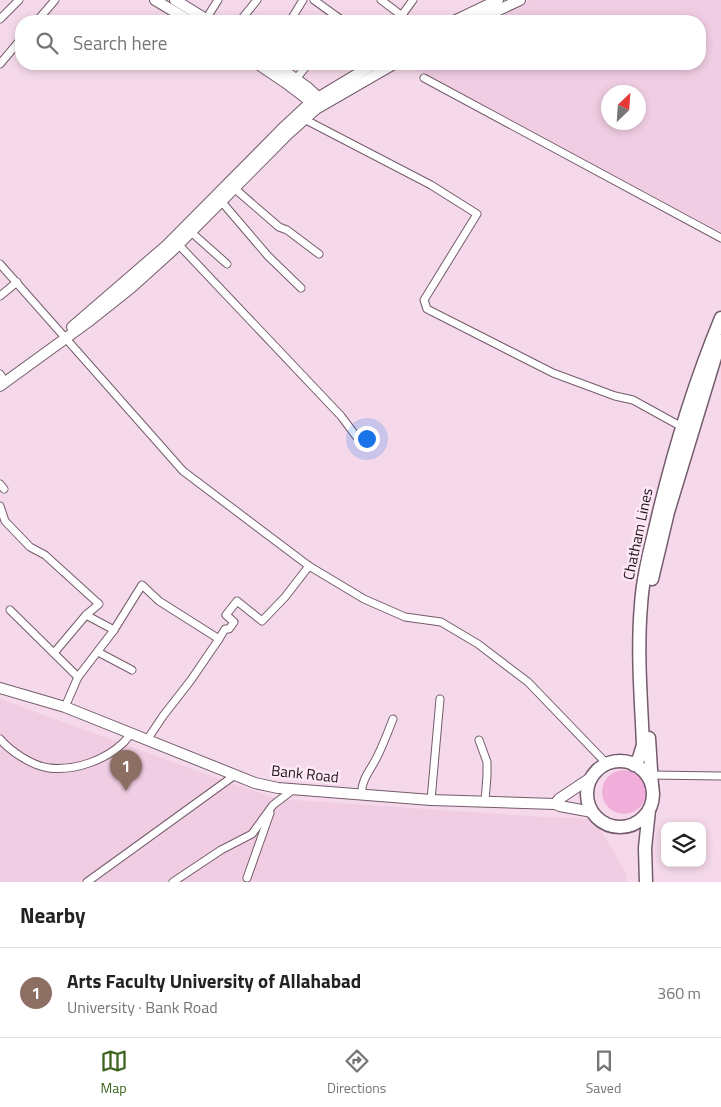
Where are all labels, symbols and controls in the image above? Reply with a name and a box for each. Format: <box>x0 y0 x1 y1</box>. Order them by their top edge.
search box <box>15 15 706 70</box>
text: Search here <box>73 28 167 57</box>
icon: search <box>33 29 61 57</box>
north arrow <box>601 85 646 130</box>
your location <box>354 426 380 452</box>
street label: Chatham Lines <box>617 486 658 582</box>
pin: 1 <box>110 750 142 791</box>
street label: Bank Road <box>270 759 340 788</box>
map controls <box>661 822 706 867</box>
button: layers <box>661 822 706 867</box>
text: Nearby <box>20 899 85 931</box>
text: Arts Faculty University of Allahabad <box>67 966 361 995</box>
text: 1 <box>32 981 40 1005</box>
text: 360 m <box>657 981 701 1005</box>
text: University · Bank Road <box>67 995 218 1019</box>
tab: Map <box>100 1047 128 1098</box>
tab: Directions <box>327 1047 386 1098</box>
tab: Saved <box>586 1047 621 1098</box>

